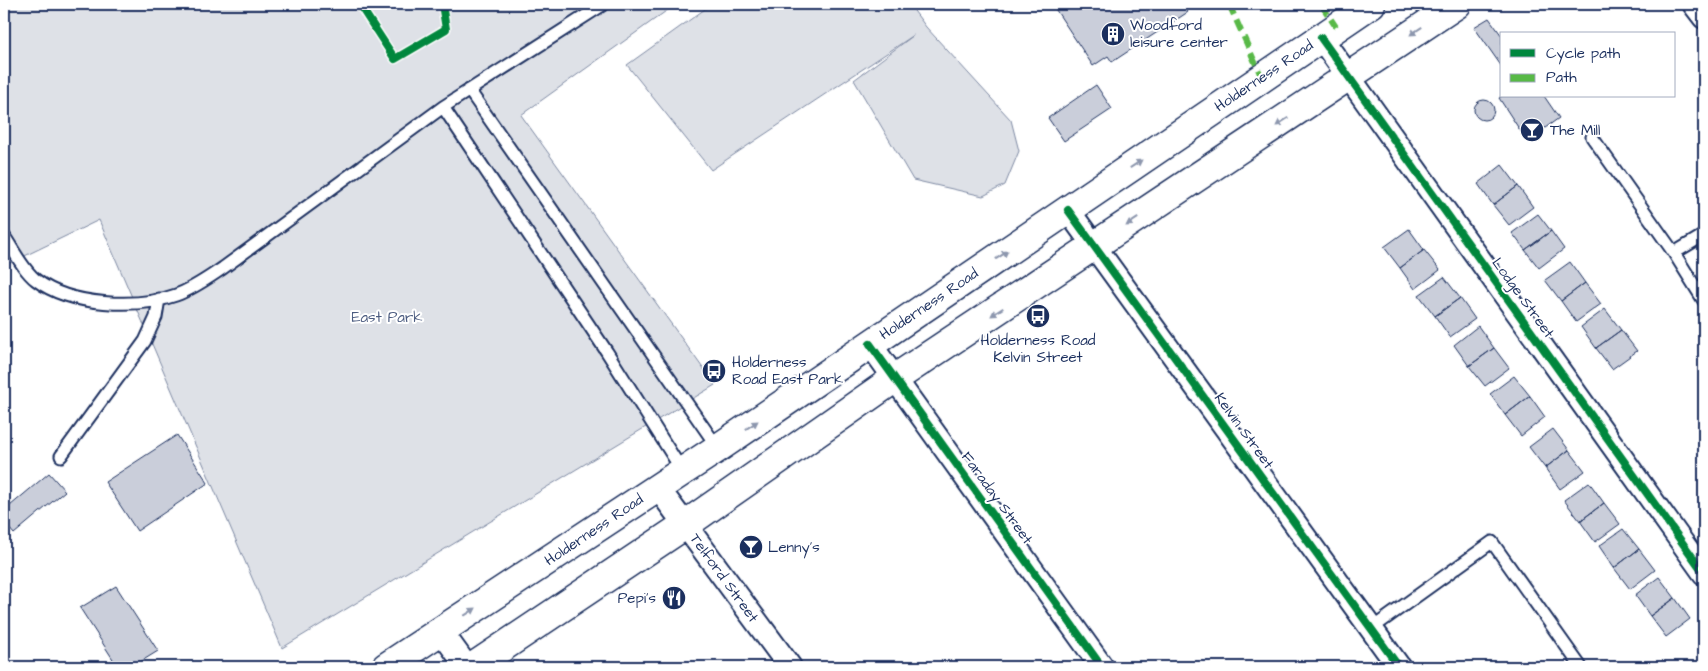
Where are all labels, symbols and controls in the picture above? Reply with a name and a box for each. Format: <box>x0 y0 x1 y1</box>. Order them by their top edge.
place label: Woodford leisure center <box>1130 15 1228 53</box>
building icon: Woodford leisure center <box>1100 21 1126 47</box>
one-way arrow <box>1410 26 1423 36</box>
legend <box>1500 32 1676 98</box>
street label: Holderness Road <box>1210 35 1318 117</box>
text: Cycle path <box>1546 43 1621 65</box>
text: Path <box>1546 67 1577 88</box>
one-way arrow <box>1275 117 1288 126</box>
bar icon: The Mill <box>1519 117 1545 143</box>
place label: The Mill <box>1550 120 1600 141</box>
one-way arrow <box>1130 159 1143 169</box>
one-way arrow <box>1125 217 1139 227</box>
one-way arrow <box>995 250 1008 260</box>
street label: Lodge Street <box>1486 254 1559 343</box>
street label: Holderness Road <box>875 263 983 345</box>
bus stop icon: Holderness Road Kelvin Street <box>1025 303 1051 329</box>
park label: East Park <box>352 307 422 328</box>
one-way arrow <box>990 307 1003 316</box>
place label: Holderness Road Kelvin Street <box>980 330 1096 368</box>
place label: Holderness Road East Park <box>732 352 843 390</box>
bus stop icon: Holderness Road East Park <box>701 358 727 384</box>
street label: Kelvin Street <box>1209 389 1279 473</box>
one-way arrow <box>745 420 759 430</box>
street label: Faraday Street <box>955 447 1038 549</box>
street label: Holderness Road <box>540 489 648 571</box>
street label: Telford Street <box>685 529 763 627</box>
bar icon: Lenny's <box>738 534 764 560</box>
place label: Lenny's <box>768 537 820 559</box>
restaurant icon: Pepi's <box>661 585 687 611</box>
place label: Pepi's <box>618 588 656 609</box>
one-way arrow <box>464 607 477 616</box>

